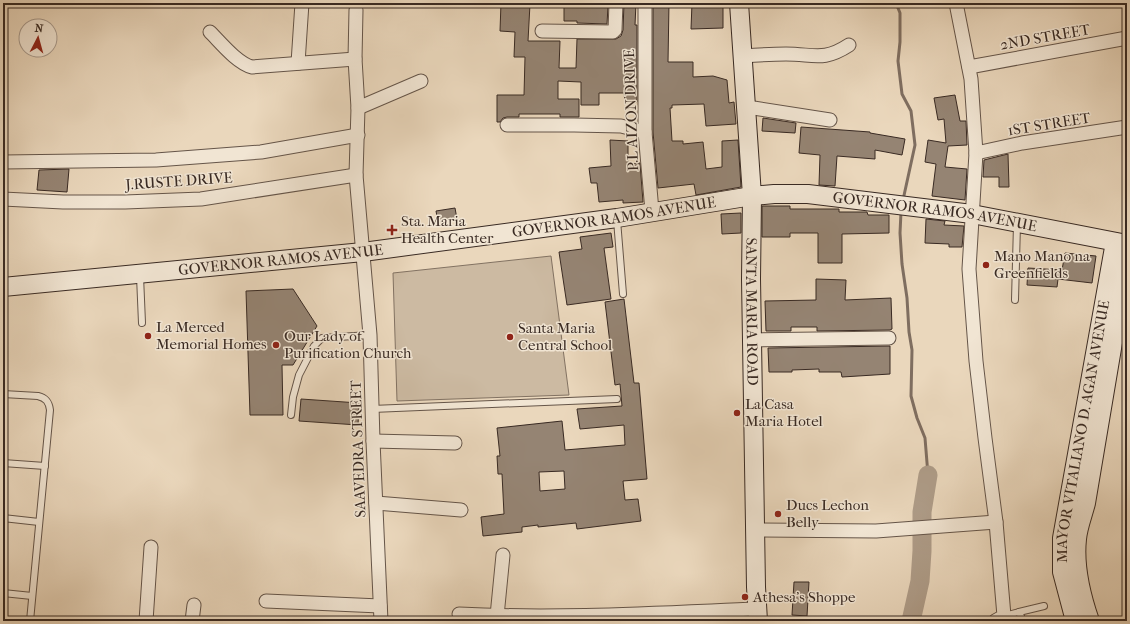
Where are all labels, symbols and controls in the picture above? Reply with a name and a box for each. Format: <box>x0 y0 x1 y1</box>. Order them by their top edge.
north arrow <box>18 18 58 58</box>
street label: 2ND STREET <box>999 20 1092 54</box>
text: N <box>34 22 44 36</box>
street label: P.L AIZON DRIVE <box>620 49 642 171</box>
street label: 1ST STREET <box>1006 108 1093 139</box>
street label: J.RUSTE DRIVE <box>124 168 233 194</box>
street label: GOVERNOR RAMOS AVENUE <box>832 188 1038 235</box>
street label: GOVERNOR RAMOS AVENUE <box>511 193 717 241</box>
place label: Sta. Maria Health Center <box>401 212 494 247</box>
marker: Sta. Maria Health Center <box>386 224 398 236</box>
street label: SANTA MARIA ROAD <box>742 237 762 386</box>
street label: GOVERNOR RAMOS AVENUE <box>177 240 384 279</box>
place label: Mano Mano na Greenfields <box>994 247 1091 282</box>
marker: Mano Mano na Greenfields <box>981 260 991 270</box>
street label: MAYOR VITALIANO D. AGAN AVENUE <box>1053 299 1113 563</box>
place label: La Merced Memorial Homes <box>156 318 267 353</box>
place label: Santa Maria Central School <box>518 319 612 354</box>
place label: Our Lady of Purification Church <box>284 327 412 362</box>
marker: La Merced Memorial Homes <box>143 331 153 341</box>
marker: Santa Maria Central School <box>505 332 515 342</box>
marker: Our Lady of Purification Church <box>271 340 281 350</box>
street label: SAAVEDRA STREET <box>347 379 369 518</box>
place label: La Casa Maria Hotel <box>745 395 823 430</box>
marker: La Casa Maria Hotel <box>732 408 742 418</box>
place label: Ducs Lechon Belly <box>786 496 869 531</box>
marker: Ducs Lechon Belly <box>773 509 783 519</box>
place label: Athesa's Shoppe <box>752 588 856 606</box>
marker: Athesa's Shoppe <box>740 592 750 602</box>

